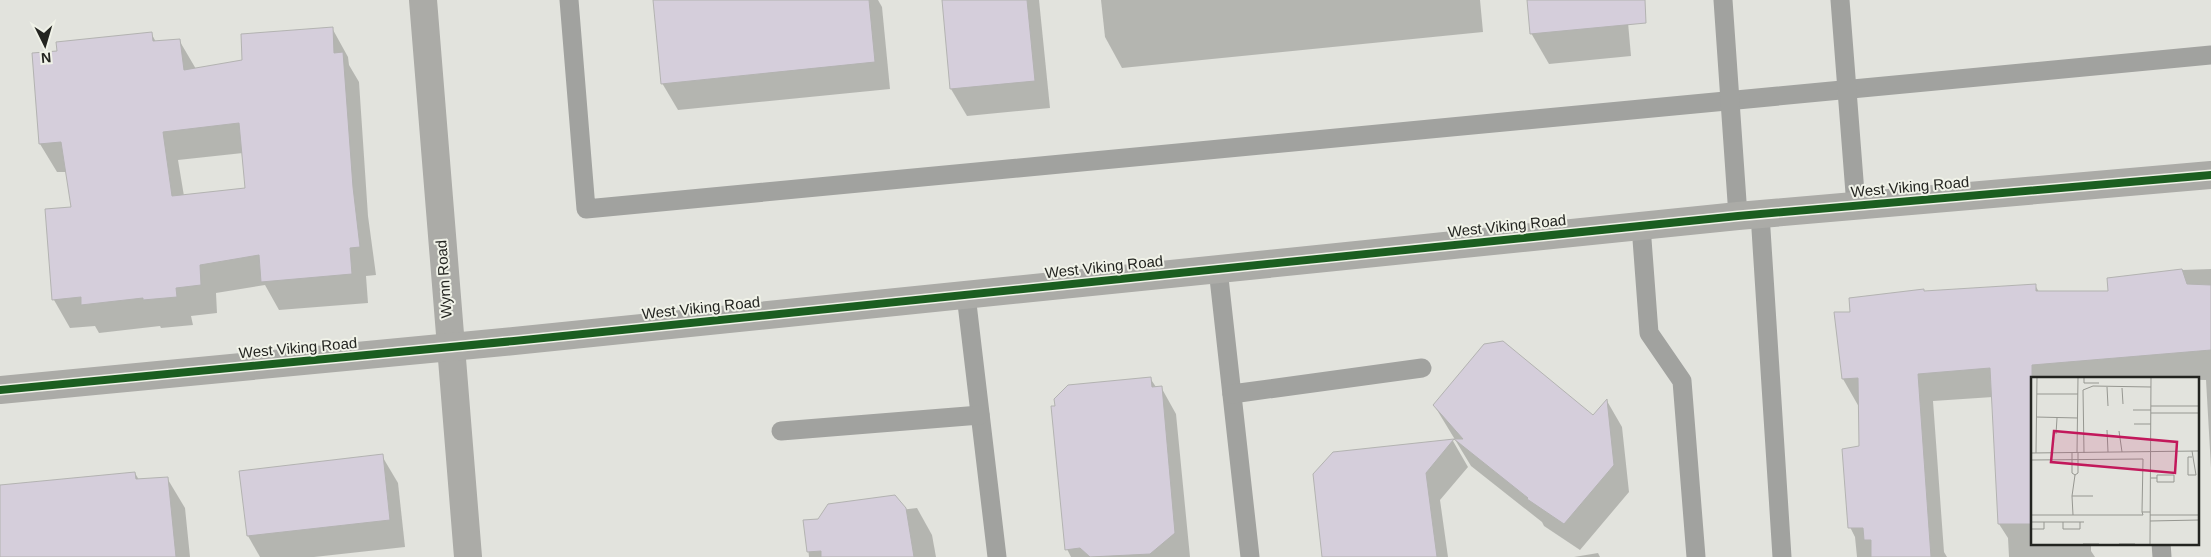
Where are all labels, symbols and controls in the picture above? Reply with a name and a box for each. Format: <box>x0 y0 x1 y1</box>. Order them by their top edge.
north arrow <box>20 20 70 70</box>
text: N <box>40 50 52 66</box>
street label: West Viking Road <box>1850 173 1970 200</box>
street label: West Viking Road <box>1447 211 1567 240</box>
street label: Wynn Road <box>432 239 455 319</box>
street label: West Viking Road <box>1044 252 1164 281</box>
street label: West Viking Road <box>641 293 761 322</box>
street label: West Viking Road <box>238 334 358 361</box>
inset map <box>2031 377 2198 544</box>

